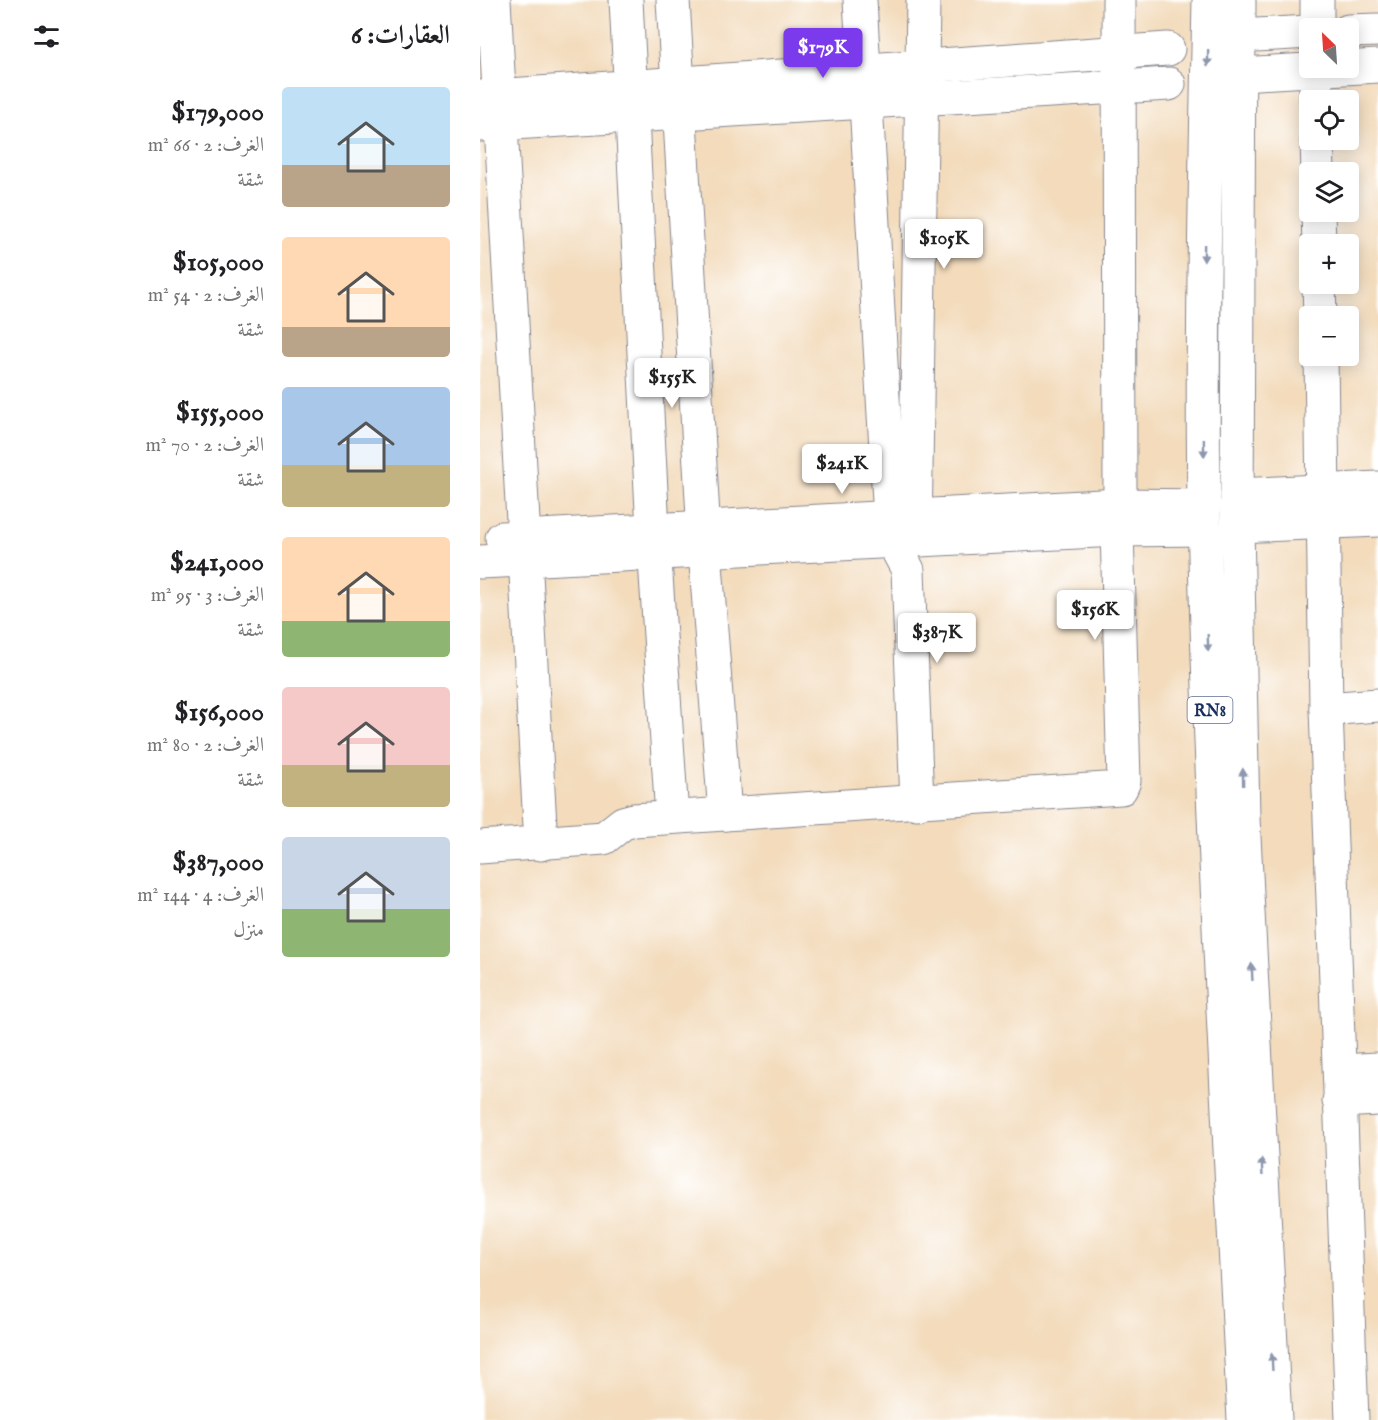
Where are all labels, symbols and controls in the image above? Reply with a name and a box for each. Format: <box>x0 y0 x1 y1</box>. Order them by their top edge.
north arrow <box>1299 18 1359 78</box>
map controls <box>1299 18 1359 366</box>
text: العقارات: 6 <box>351 19 450 52</box>
icon: filters <box>30 20 63 53</box>
pin: $179K <box>781 28 865 79</box>
text: $179K <box>797 35 849 60</box>
one-way arrow <box>1203 49 1212 68</box>
button: locate <box>1299 90 1359 150</box>
text: $179,000 <box>171 96 264 129</box>
icon: home <box>330 111 402 183</box>
text: الغرف: 2 · 66 m² <box>148 133 264 158</box>
button: layers <box>1299 162 1359 222</box>
text: شقة <box>238 168 264 193</box>
pin: $105K <box>902 219 986 270</box>
text: $105K <box>919 226 969 251</box>
button: + <box>1299 234 1359 294</box>
one-way arrow <box>1199 244 1209 263</box>
text: $105,000 <box>173 246 264 279</box>
icon: home <box>330 261 402 333</box>
text: الغرف: 2 · 54 m² <box>148 283 264 308</box>
button: − <box>1299 306 1359 366</box>
text: شقة <box>238 318 264 343</box>
pin: $155K <box>630 358 714 409</box>
text: $155K <box>648 365 696 390</box>
text: $155,000 <box>176 396 264 429</box>
icon: home <box>330 411 402 483</box>
text: الغرف: 2 · 70 m² <box>146 433 264 458</box>
one-way arrow <box>1199 439 1209 458</box>
pin: $241K <box>800 444 884 495</box>
text: $241K <box>816 451 868 476</box>
text: شقة <box>238 468 264 493</box>
text: $241,000 <box>170 546 264 579</box>
icon: home <box>330 561 402 633</box>
text: الغرف: 3 · 95 m² <box>151 583 264 608</box>
pin: $156K <box>1053 590 1137 641</box>
text: $156K <box>1071 597 1119 622</box>
pin: $387K <box>895 613 979 664</box>
text: شقة <box>238 618 264 643</box>
text: $387K <box>912 620 962 645</box>
one-way arrow <box>1203 634 1212 653</box>
text: $156,000 <box>174 696 264 729</box>
road number: RN8 <box>1188 697 1232 723</box>
icon: home <box>330 711 402 783</box>
text: الغرف: 2 · 80 m² <box>147 733 264 758</box>
text: شقة <box>238 768 264 793</box>
one-way arrow <box>1238 768 1247 787</box>
text: $387,000 <box>172 846 264 879</box>
icon: home <box>330 861 402 933</box>
text: الغرف: 4 · 144 m² <box>137 883 264 908</box>
text: منزل <box>233 918 264 943</box>
one-way arrow <box>1247 963 1256 982</box>
one-way arrow <box>1257 1157 1267 1176</box>
one-way arrow <box>1268 1352 1277 1371</box>

